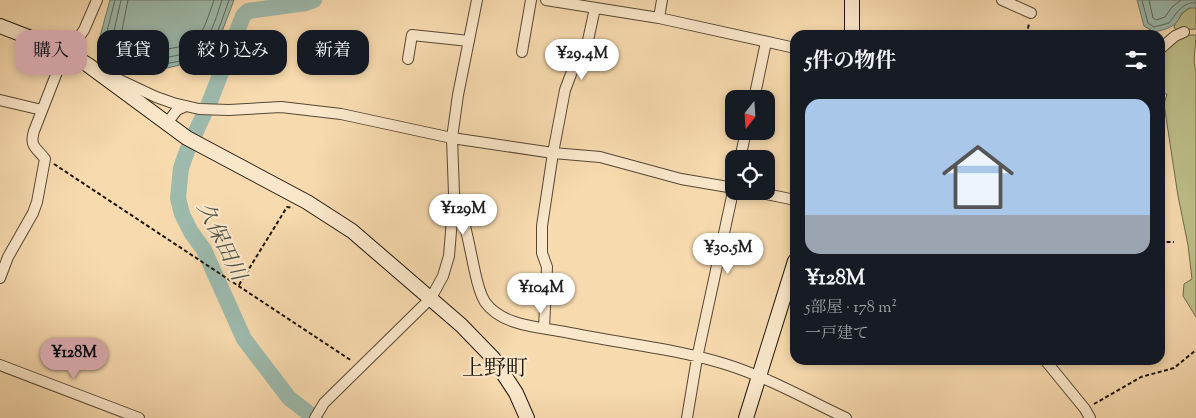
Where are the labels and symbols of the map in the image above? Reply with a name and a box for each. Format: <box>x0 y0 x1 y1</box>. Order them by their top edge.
pin: ¥29.4M <box>541 38 623 81</box>
north arrow <box>725 90 775 140</box>
pin: ¥129M <box>428 194 498 236</box>
water label: 久保田川 <box>188 198 253 288</box>
pin: ¥30.5M <box>687 232 769 275</box>
pin: ¥104M <box>506 272 576 315</box>
pin: ¥128M <box>39 338 109 380</box>
district label: 上野町 <box>462 354 528 386</box>

